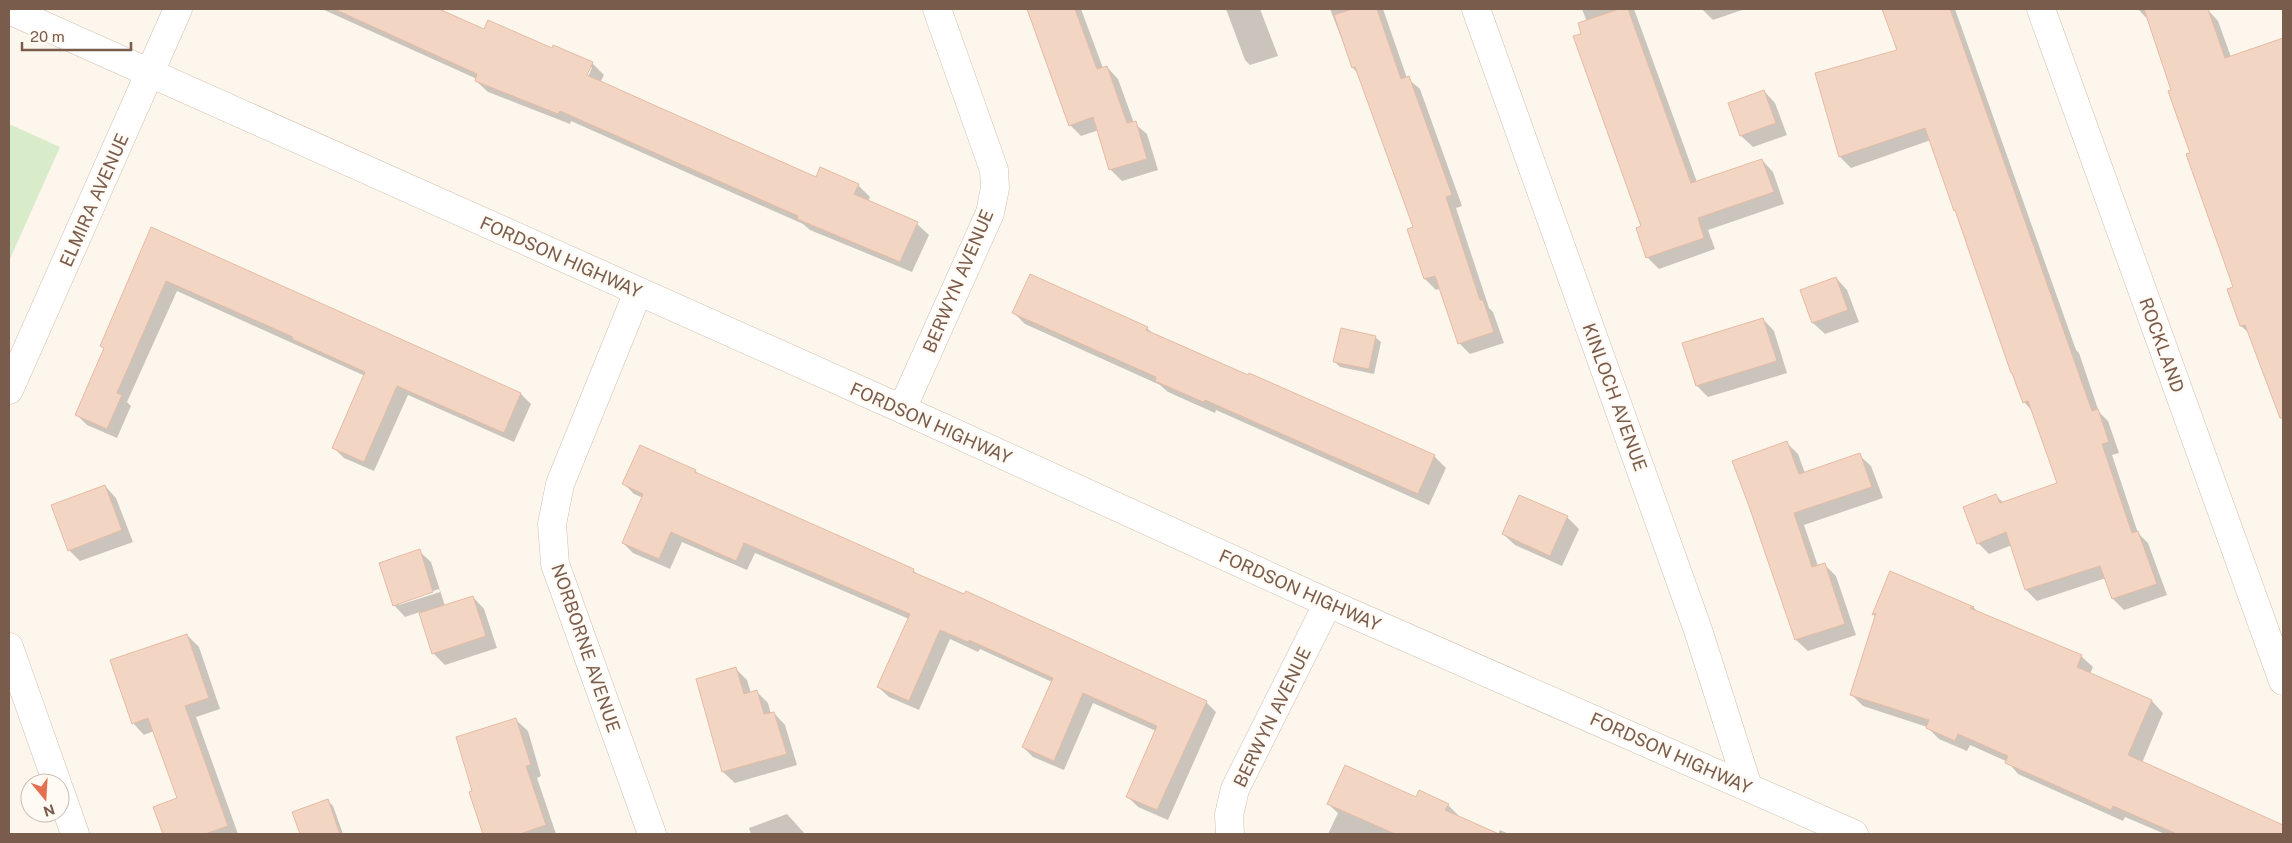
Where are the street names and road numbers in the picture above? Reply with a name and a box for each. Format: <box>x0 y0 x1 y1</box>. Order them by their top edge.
street label: ELMIRA AVENUE <box>55 130 133 270</box>
street label: BERWYN AVENUE <box>918 206 998 356</box>
street label: FORDSON HIGHWAY <box>477 212 645 302</box>
street label: ROCKLAND <box>2135 295 2189 395</box>
street label: KINLOCH AVENUE <box>1578 320 1652 474</box>
street label: FORDSON HIGHWAY <box>847 378 1015 468</box>
street label: FORDSON HIGHWAY <box>1216 545 1384 635</box>
street label: NORBORNE AVENUE <box>547 561 625 735</box>
street label: BERWYN AVENUE <box>1229 643 1315 791</box>
street label: FORDSON HIGHWAY <box>1587 708 1755 798</box>

